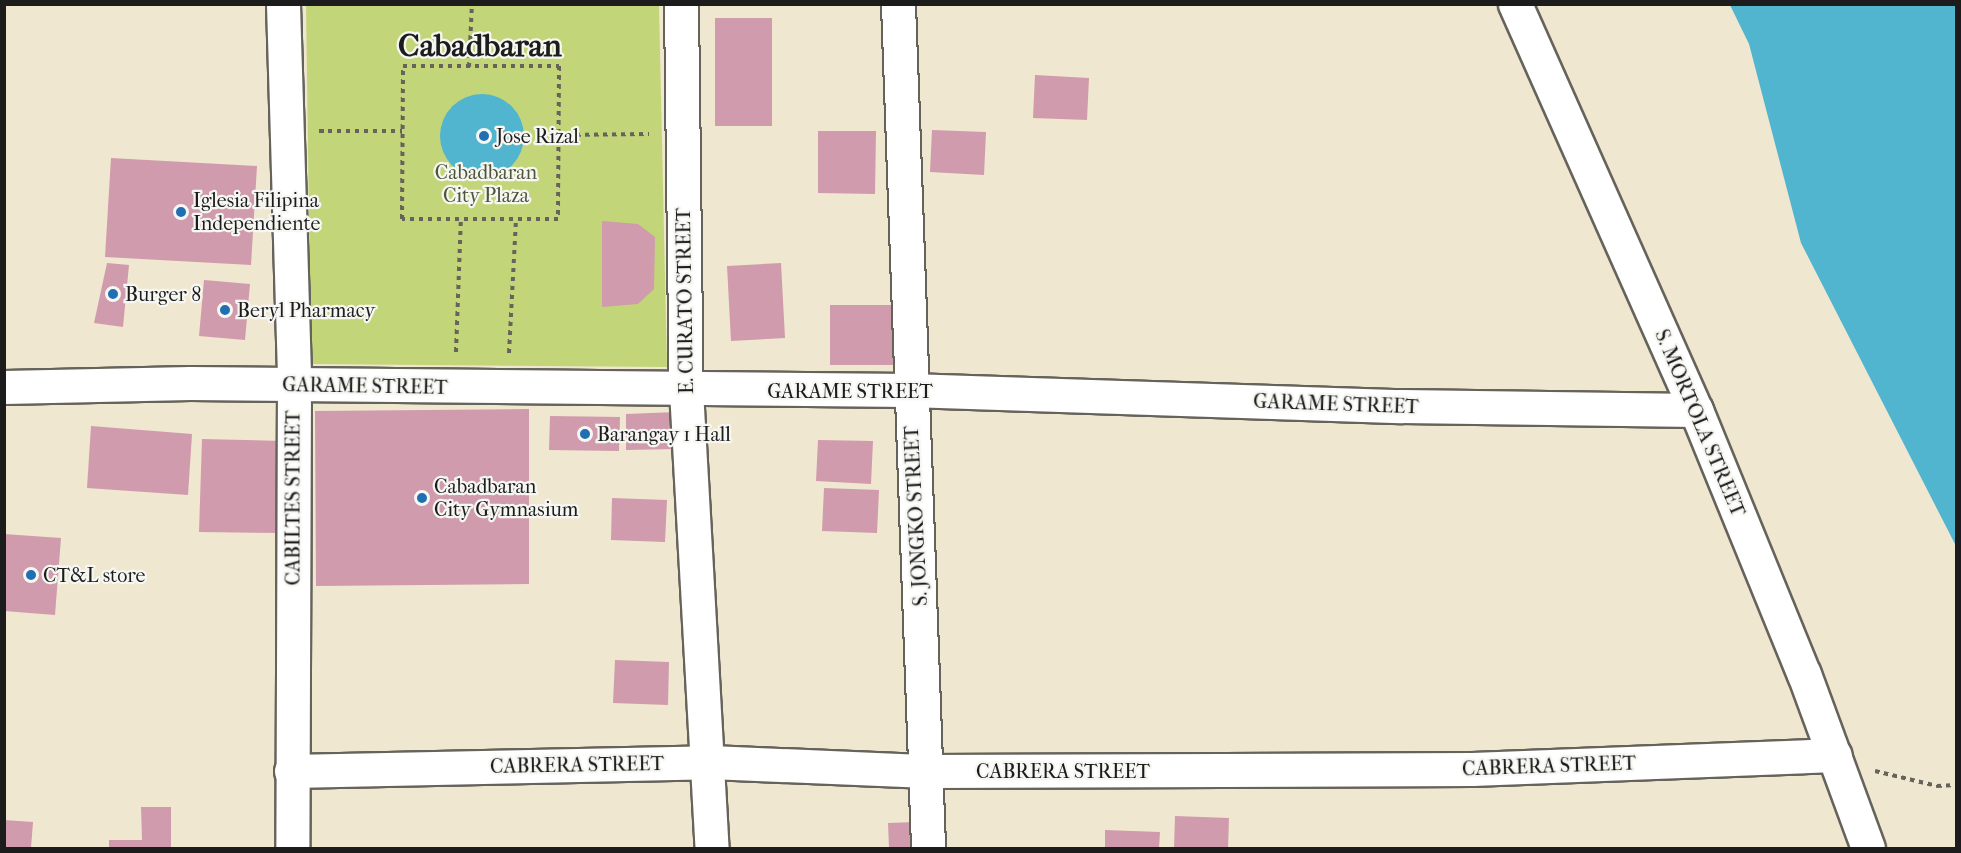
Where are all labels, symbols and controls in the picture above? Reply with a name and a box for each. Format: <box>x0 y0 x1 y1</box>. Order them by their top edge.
district label: Cabadbaran <box>398 27 562 65</box>
place label: Jose Rizal <box>496 124 579 148</box>
marker: Jose Rizal <box>477 129 491 143</box>
park label: Cabadbaran City Plaza <box>435 161 537 208</box>
place label: Iglesia Filipina Independiente <box>193 189 320 236</box>
marker: Iglesia Filipina Independiente <box>174 205 188 219</box>
street label: E. CURATO STREET <box>671 208 699 394</box>
place label: Burger 8 <box>125 282 201 306</box>
marker: Burger 8 <box>106 287 120 301</box>
place label: Beryl Pharmacy <box>237 298 375 322</box>
marker: Beryl Pharmacy <box>218 303 232 317</box>
street label: S. MORTOLA STREET <box>1650 326 1750 520</box>
street label: GARAME STREET <box>282 373 448 399</box>
street label: GARAME STREET <box>767 379 933 403</box>
street label: GARAME STREET <box>1253 389 1419 419</box>
street label: CABILTES STREET <box>281 411 305 585</box>
place label: Barangay 1 Hall <box>597 422 731 446</box>
street label: S. JONGKO STREET <box>899 425 933 607</box>
marker: Barangay 1 Hall <box>578 427 592 441</box>
place label: Cabadbaran City Gymnasium <box>434 474 578 521</box>
marker: Cabadbaran City Gymnasium <box>415 491 429 505</box>
place label: CT&L store <box>43 563 146 587</box>
marker: CT&L store <box>24 568 38 582</box>
street label: CABRERA STREET <box>490 751 664 779</box>
street label: CABRERA STREET <box>1462 751 1636 781</box>
street label: CABRERA STREET <box>976 759 1150 783</box>

